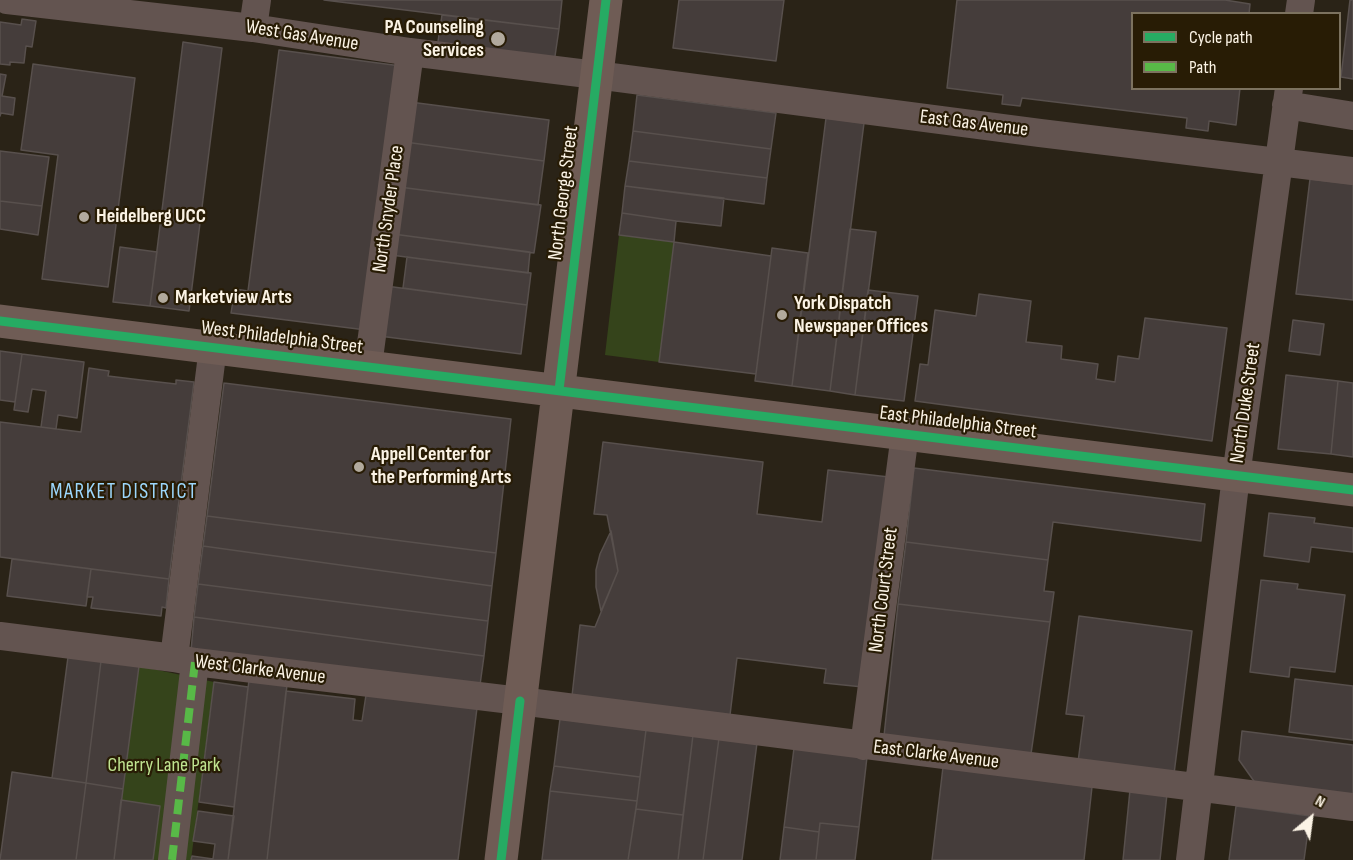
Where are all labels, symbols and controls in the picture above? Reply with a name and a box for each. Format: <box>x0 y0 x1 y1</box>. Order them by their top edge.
legend <box>1131 12 1341 90</box>
street label: West Gas Avenue <box>244 15 360 57</box>
place label: PA Counseling Services <box>385 16 484 63</box>
text: Cycle path <box>1189 27 1253 48</box>
marker: PA Counseling Services <box>489 30 507 48</box>
text: Path <box>1189 57 1217 78</box>
street label: East Gas Avenue <box>918 105 1030 143</box>
street label: North George Street <box>544 124 584 262</box>
street label: North Snyder Place <box>368 144 410 274</box>
place label: Heidelberg UCC <box>96 205 206 229</box>
marker: Heidelberg UCC <box>77 210 91 224</box>
place label: Marketview Arts <box>175 286 292 310</box>
marker: Marketview Arts <box>156 291 170 305</box>
place label: York Dispatch Newspaper Offices <box>794 292 928 339</box>
marker: York Dispatch Newspaper Offices <box>775 308 789 322</box>
street label: West Philadelphia Street <box>200 316 364 360</box>
street label: North Duke Street <box>1226 341 1266 465</box>
street label: East Philadelphia Street <box>878 401 1038 445</box>
place label: Appell Center for the Performing Arts <box>371 443 511 490</box>
marker: Appell Center for the Performing Arts <box>352 460 366 474</box>
district label: MARKET DISTRICT <box>50 480 198 506</box>
street label: North Court Street <box>864 526 904 654</box>
street label: West Clarke Avenue <box>193 650 327 690</box>
street label: East Clarke Avenue <box>872 735 1000 775</box>
park label: Cherry Lane Park <box>108 754 220 778</box>
north arrow <box>1281 788 1341 848</box>
text: N <box>1312 791 1328 812</box>

